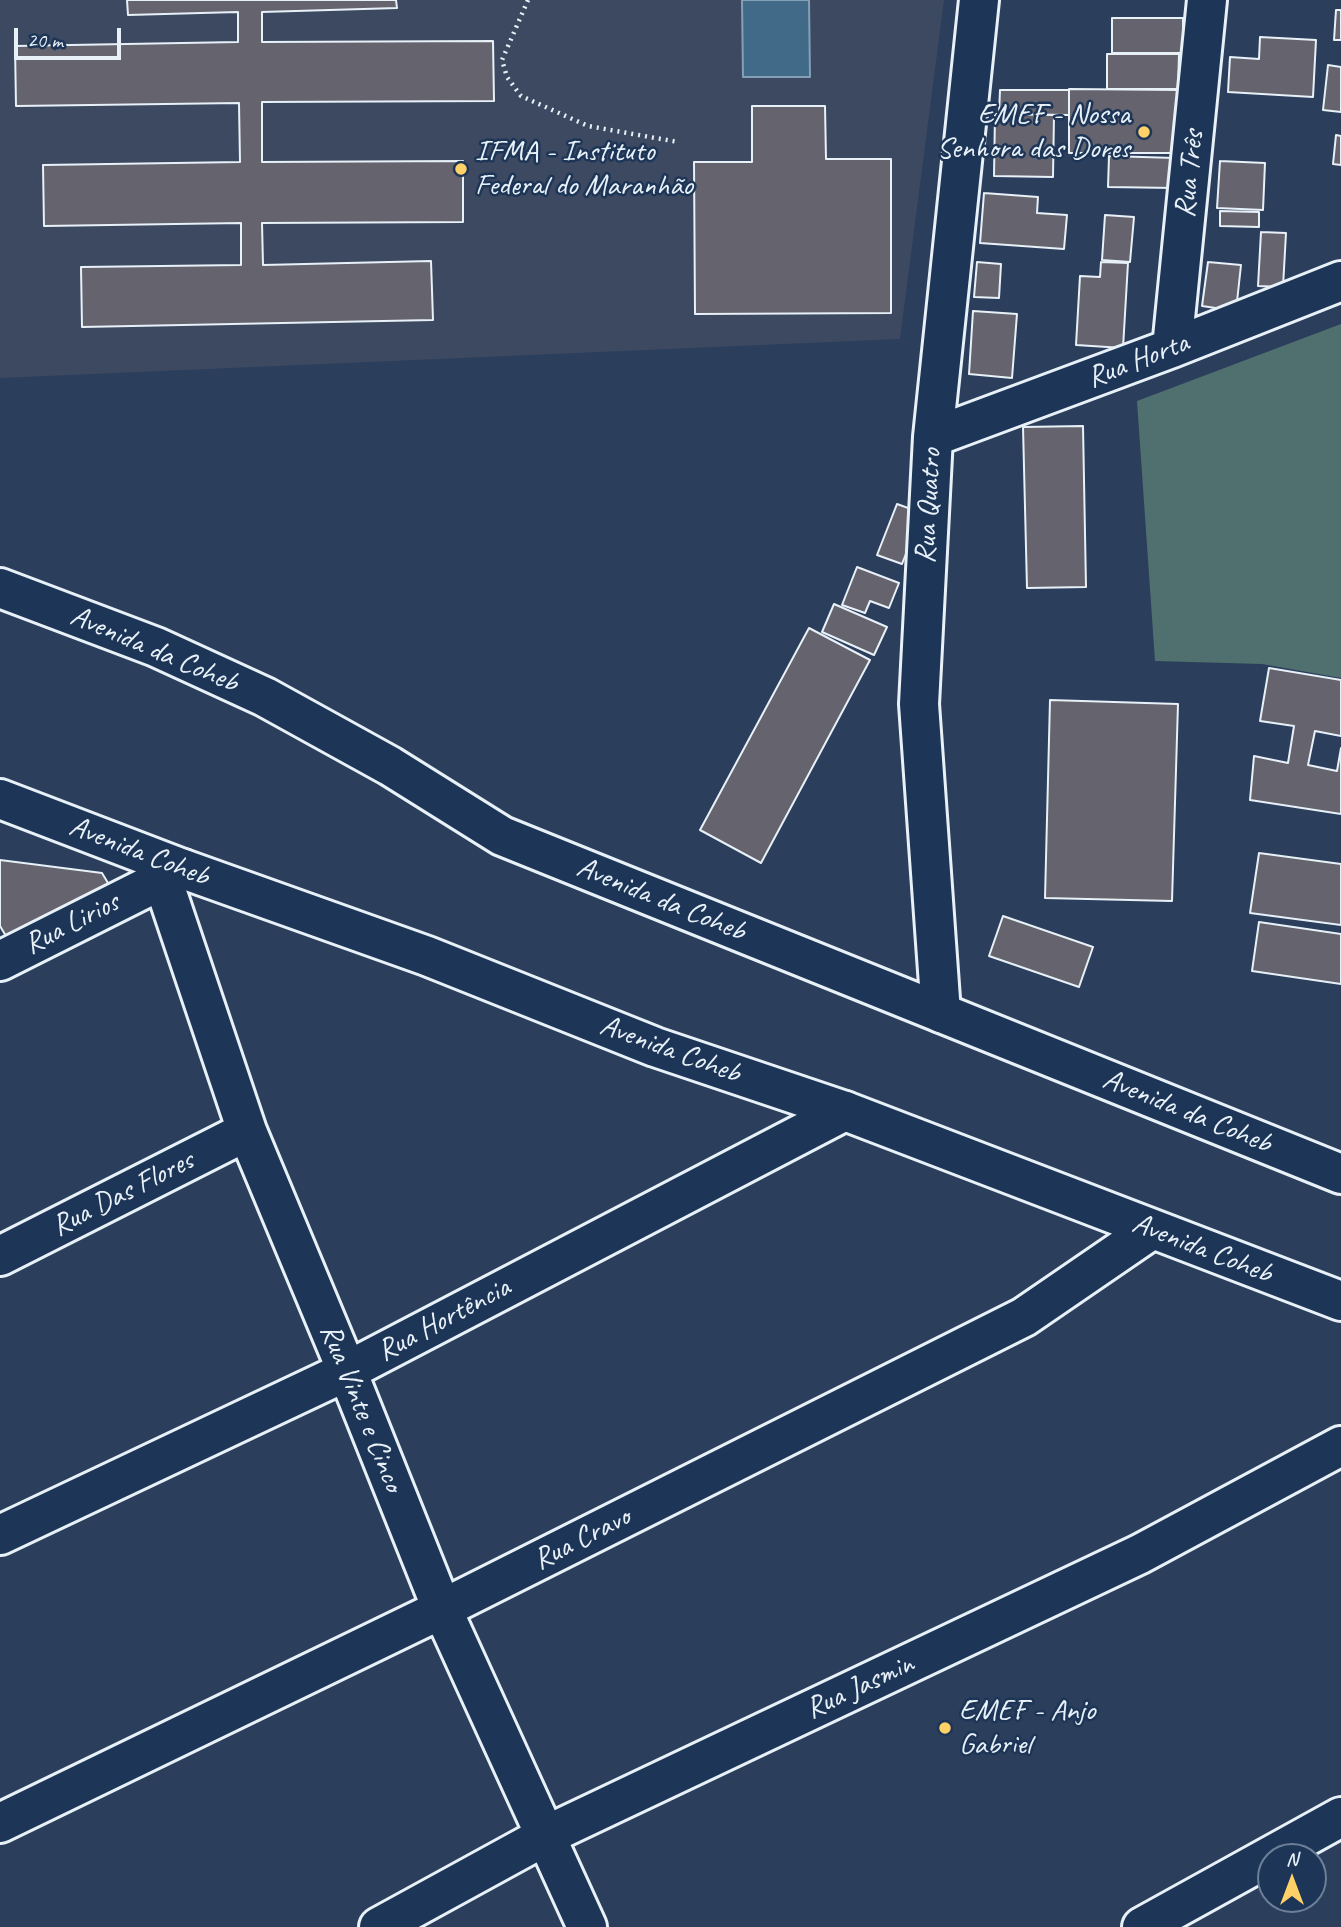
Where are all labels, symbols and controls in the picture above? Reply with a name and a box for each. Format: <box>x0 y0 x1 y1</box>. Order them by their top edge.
scale bar <box>18 14 124 58</box>
text: 20 m <box>27 27 63 53</box>
place label: EMEF - Nossa Senhora das Dores <box>937 97 1130 168</box>
marker: EMEF - Nossa Senhora das Dores <box>1136 124 1152 140</box>
street label: Rua Três <box>1168 128 1212 220</box>
place label: IFMA - Instituto Federal do Maranhão <box>475 134 693 204</box>
marker: IFMA - Instituto Federal do Maranhão <box>453 161 469 177</box>
street label: Rua Horta <box>1082 325 1194 397</box>
street label: Rua Quatro <box>908 448 950 564</box>
street label: Avenida da Coheb <box>65 599 243 701</box>
street label: Avenida Coheb <box>64 809 214 895</box>
street label: Avenida da Coheb <box>571 850 751 950</box>
street label: Rua Lirios <box>19 885 125 963</box>
street label: Avenida Coheb <box>595 1008 745 1092</box>
street label: Avenida da Coheb <box>1097 1062 1277 1162</box>
street label: Rua Das Flores <box>46 1143 200 1245</box>
street label: Avenida Coheb <box>1127 1206 1277 1292</box>
street label: Rua Hortência <box>371 1270 517 1370</box>
street label: Rua Vinte e Cinco <box>311 1319 411 1497</box>
street label: Rua Cravo <box>527 1499 637 1579</box>
street label: Rua Jasmin <box>800 1646 920 1728</box>
place label: EMEF - Anjo Gabriel <box>959 1693 1095 1764</box>
marker: EMEF - Anjo Gabriel <box>937 1720 953 1736</box>
north arrow <box>1257 1843 1327 1913</box>
text: N <box>1286 1847 1298 1871</box>

